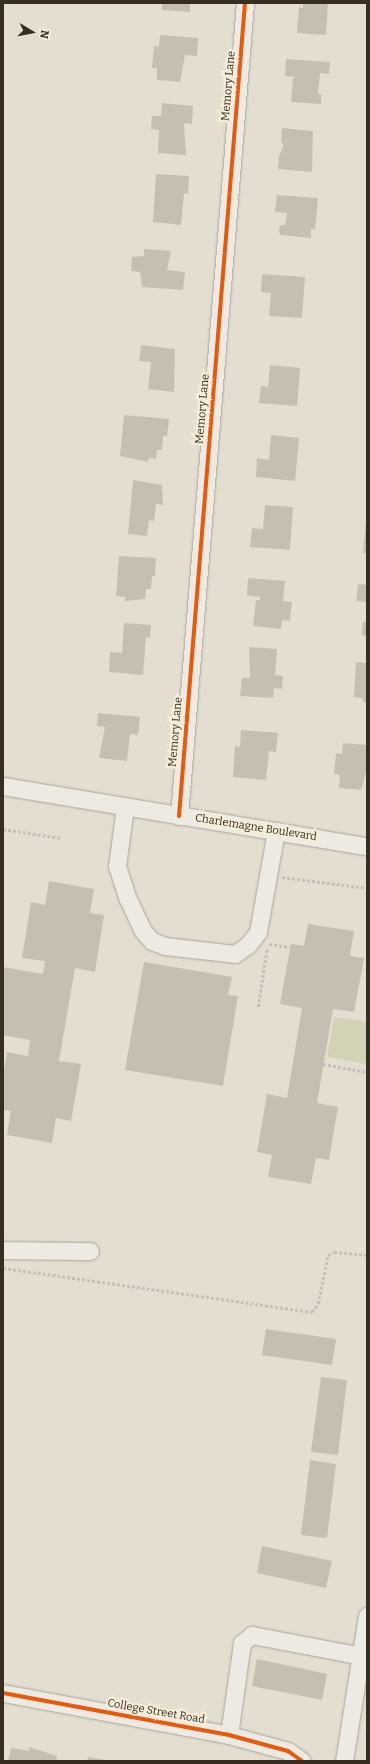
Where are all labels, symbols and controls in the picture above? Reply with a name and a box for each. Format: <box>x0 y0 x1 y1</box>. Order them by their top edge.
north arrow <box>12 12 52 52</box>
text: N <box>37 29 51 39</box>
street label: Memory Lane <box>219 50 239 122</box>
street label: Memory Lane <box>193 373 213 445</box>
street label: Memory Lane <box>166 696 186 768</box>
street label: Charlemagne Boulevard <box>194 812 318 844</box>
street label: College Street Road <box>106 1697 206 1727</box>

